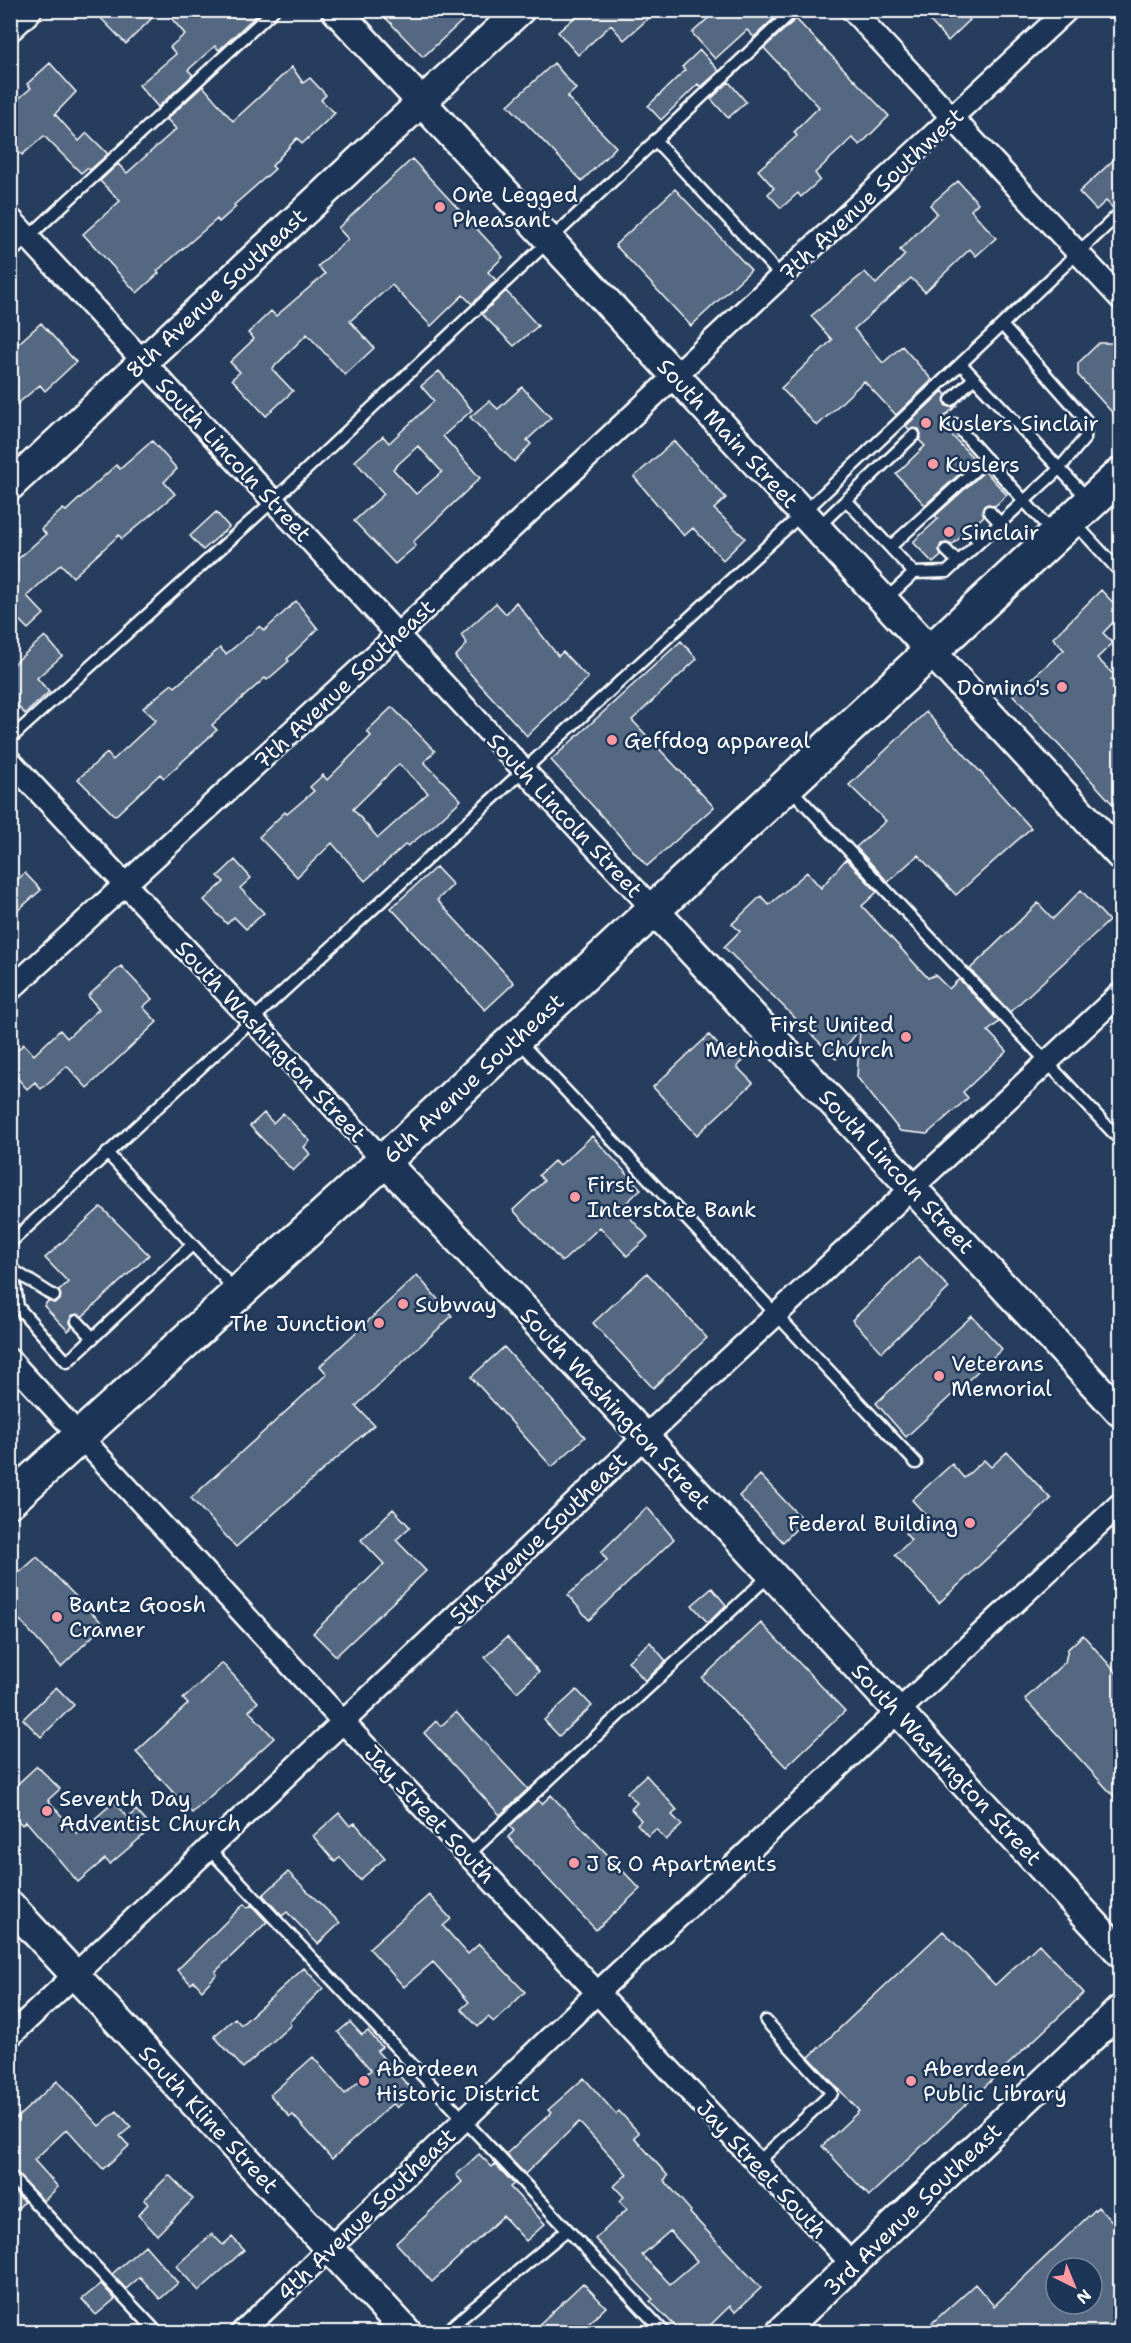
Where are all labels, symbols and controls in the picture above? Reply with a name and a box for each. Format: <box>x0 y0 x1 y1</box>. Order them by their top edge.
street label: 7th Avenue Southwest <box>773 101 970 288</box>
place label: One Legged Pheasant <box>452 180 578 234</box>
marker: One Legged Pheasant <box>433 200 447 214</box>
street label: 8th Avenue Southeast <box>120 202 313 385</box>
street label: South Main Street <box>651 352 805 514</box>
street label: South Lincoln Street <box>150 371 318 548</box>
place label: Kuslers Sinclair <box>938 409 1099 438</box>
marker: Kuslers Sinclair <box>919 416 933 430</box>
place label: Kuslers <box>945 450 1020 479</box>
marker: Kuslers <box>926 457 940 471</box>
place label: Sinclair <box>961 518 1040 547</box>
marker: Sinclair <box>942 525 956 539</box>
street label: 7th Avenue Southeast <box>248 593 441 776</box>
place label: Domino's <box>957 673 1050 702</box>
marker: Domino's <box>1055 680 1069 694</box>
place label: Geffdog appareal <box>624 726 810 755</box>
street label: South Lincoln Street <box>481 727 649 904</box>
marker: Geffdog appareal <box>605 733 619 747</box>
street label: South Washington Street <box>169 934 372 1149</box>
street label: 6th Avenue Southeast <box>377 987 570 1170</box>
place label: First United Methodist Church <box>705 1010 894 1064</box>
marker: First United Methodist Church <box>899 1030 913 1044</box>
street label: South Lincoln Street <box>813 1083 981 1260</box>
place label: First Interstate Bank <box>587 1170 757 1224</box>
marker: First Interstate Bank <box>568 1190 582 1204</box>
place label: Subway <box>415 1290 497 1319</box>
marker: Subway <box>396 1297 410 1311</box>
street label: South Washington Street <box>514 1301 717 1516</box>
place label: The Junction <box>230 1309 367 1338</box>
marker: The Junction <box>372 1316 386 1330</box>
place label: Veterans Memorial <box>951 1349 1052 1403</box>
marker: Veterans Memorial <box>932 1369 946 1383</box>
street label: 5th Avenue Southeast <box>444 1446 633 1631</box>
place label: Federal Building <box>788 1509 958 1538</box>
marker: Federal Building <box>963 1516 977 1530</box>
place label: Bantz Goosh Cramer <box>69 1590 206 1644</box>
marker: Bantz Goosh Cramer <box>50 1610 64 1624</box>
street label: South Washington Street <box>845 1657 1048 1872</box>
street label: Jay Street South <box>358 1739 501 1890</box>
place label: Seventh Day Adventist Church <box>59 1784 241 1838</box>
marker: Seventh Day Adventist Church <box>40 1804 54 1818</box>
place label: J & O Apartments <box>586 1849 777 1878</box>
marker: J & O Apartments <box>567 1856 581 1870</box>
street label: South Kline Street <box>132 2039 285 2200</box>
place label: Aberdeen Historic District <box>376 2054 540 2108</box>
place label: Aberdeen Public Library <box>923 2054 1067 2108</box>
marker: Aberdeen Historic District <box>357 2074 371 2088</box>
marker: Aberdeen Public Library <box>904 2074 918 2088</box>
street label: Jay Street South <box>690 2094 833 2245</box>
street label: 3rd Avenue Southeast <box>817 2116 1008 2302</box>
street label: 4th Avenue Southeast <box>271 2121 462 2307</box>
north arrow <box>1044 2256 1104 2316</box>
text: N <box>1072 2285 1096 2309</box>

